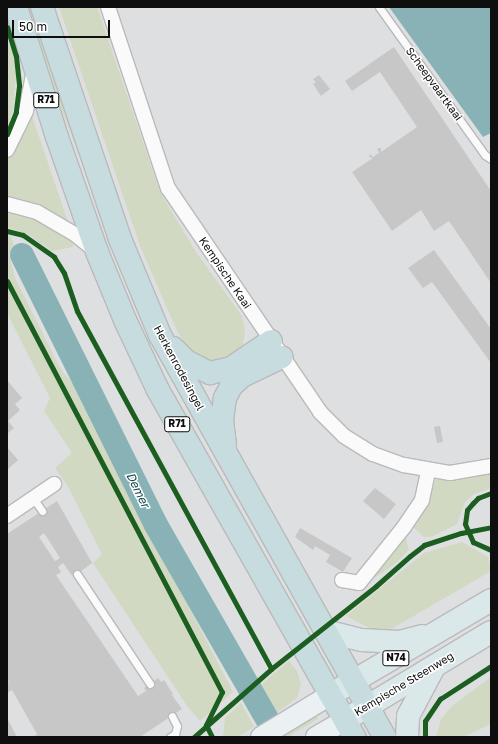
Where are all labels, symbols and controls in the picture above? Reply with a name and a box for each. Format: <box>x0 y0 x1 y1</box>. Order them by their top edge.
scale bar <box>14 12 112 38</box>
text: 50 m <box>19 19 47 34</box>
street label: Scheepvaartkaai <box>403 45 465 123</box>
road number: R71 <box>33 92 59 108</box>
street label: Kempische Kaai <box>196 235 254 311</box>
street label: Herkenrodesingel <box>151 323 207 413</box>
road number: R71 <box>164 416 190 432</box>
water label: Demer <box>123 470 153 510</box>
street label: Kempische Steenweg <box>352 649 456 719</box>
road number: N74 <box>382 650 410 666</box>

